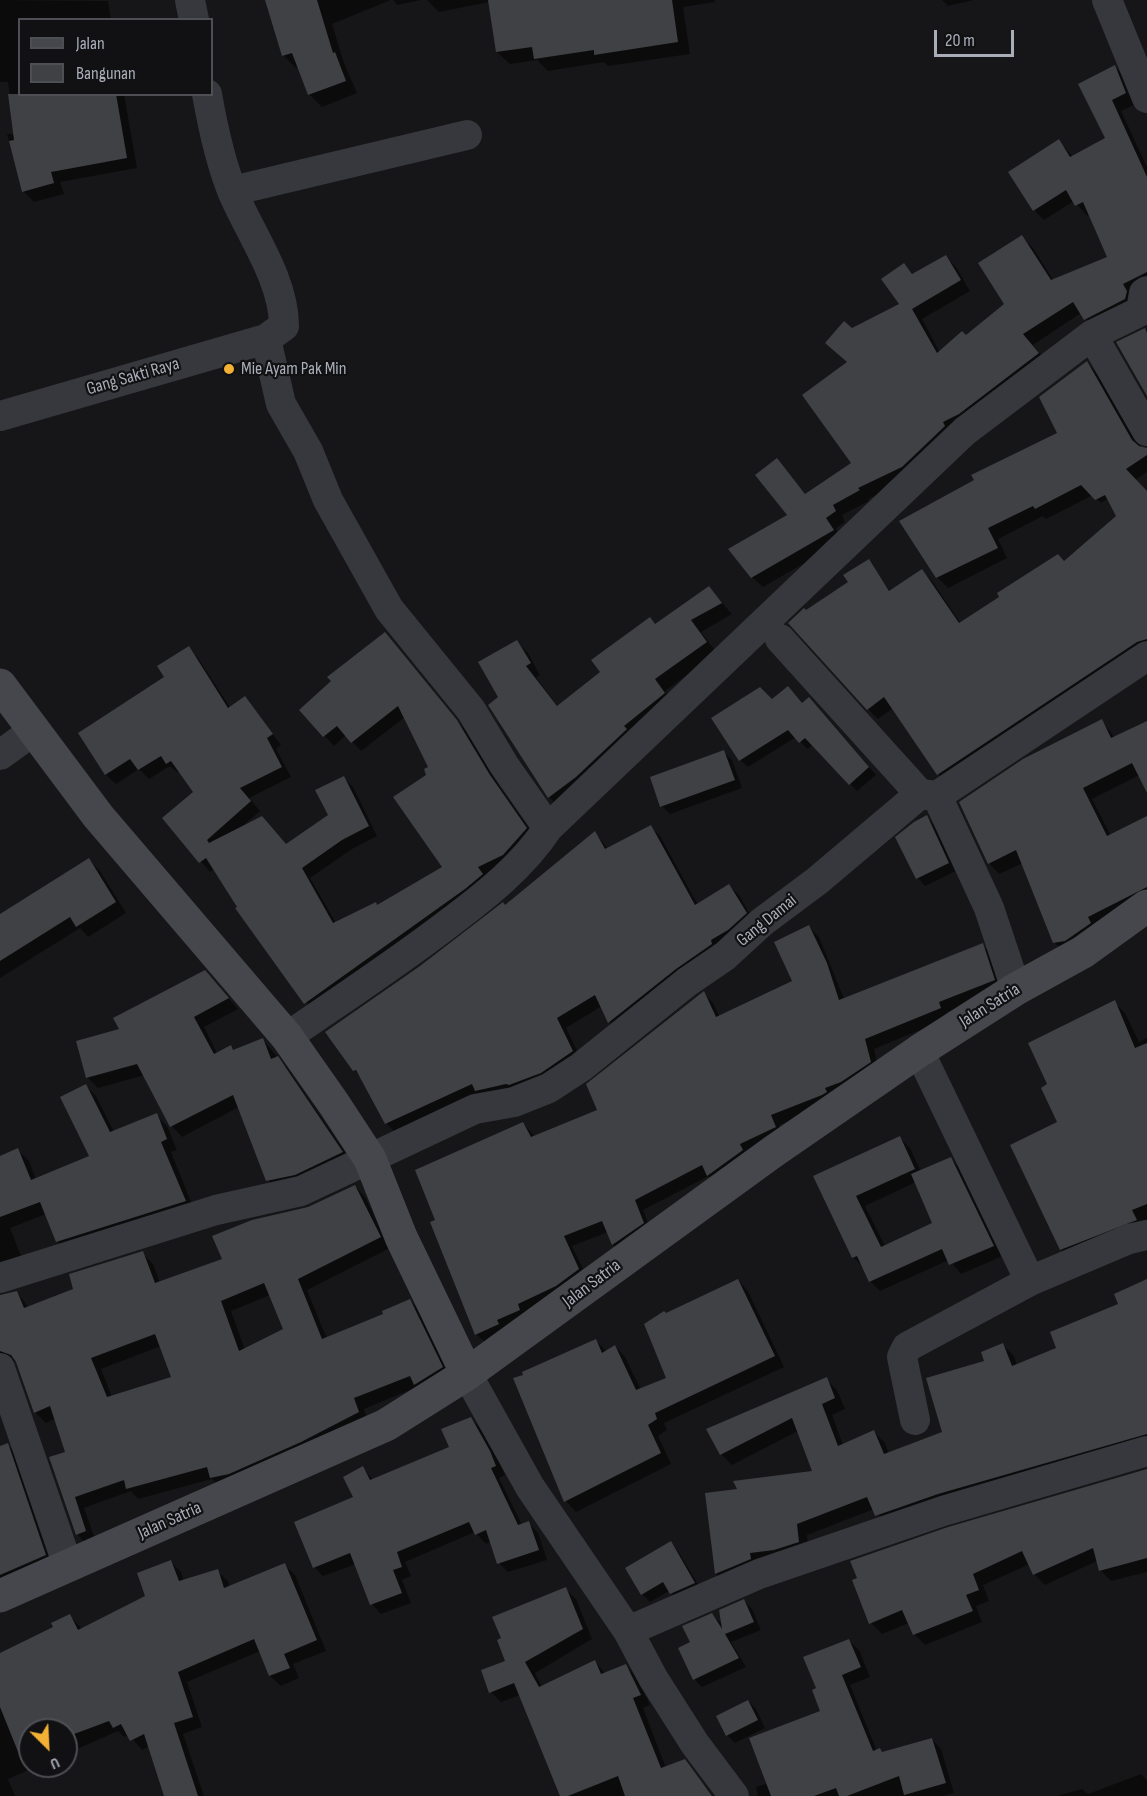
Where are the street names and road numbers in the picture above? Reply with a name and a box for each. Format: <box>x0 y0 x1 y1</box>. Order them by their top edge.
street label: Gang Sakti Raya <box>84 353 182 401</box>
street label: Gang Damai <box>733 890 801 952</box>
street label: Jalan Satria <box>956 979 1024 1033</box>
street label: Jalan Satria <box>559 1255 625 1313</box>
street label: Jalan Satria <box>135 1498 205 1544</box>

